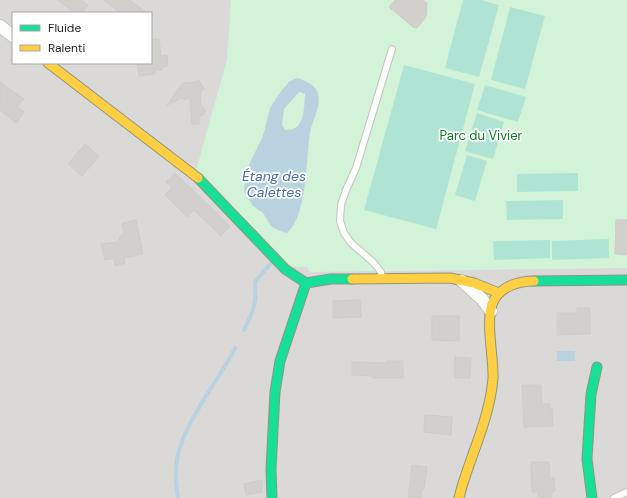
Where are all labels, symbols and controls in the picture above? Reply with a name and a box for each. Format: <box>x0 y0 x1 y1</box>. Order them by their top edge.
legend <box>12 12 152 64</box>
text: Fluide <box>48 20 81 36</box>
text: Ralenti <box>48 40 86 56</box>
park label: Parc du Vivier <box>440 127 523 144</box>
water label: Étang des Calettes <box>242 167 306 201</box>

